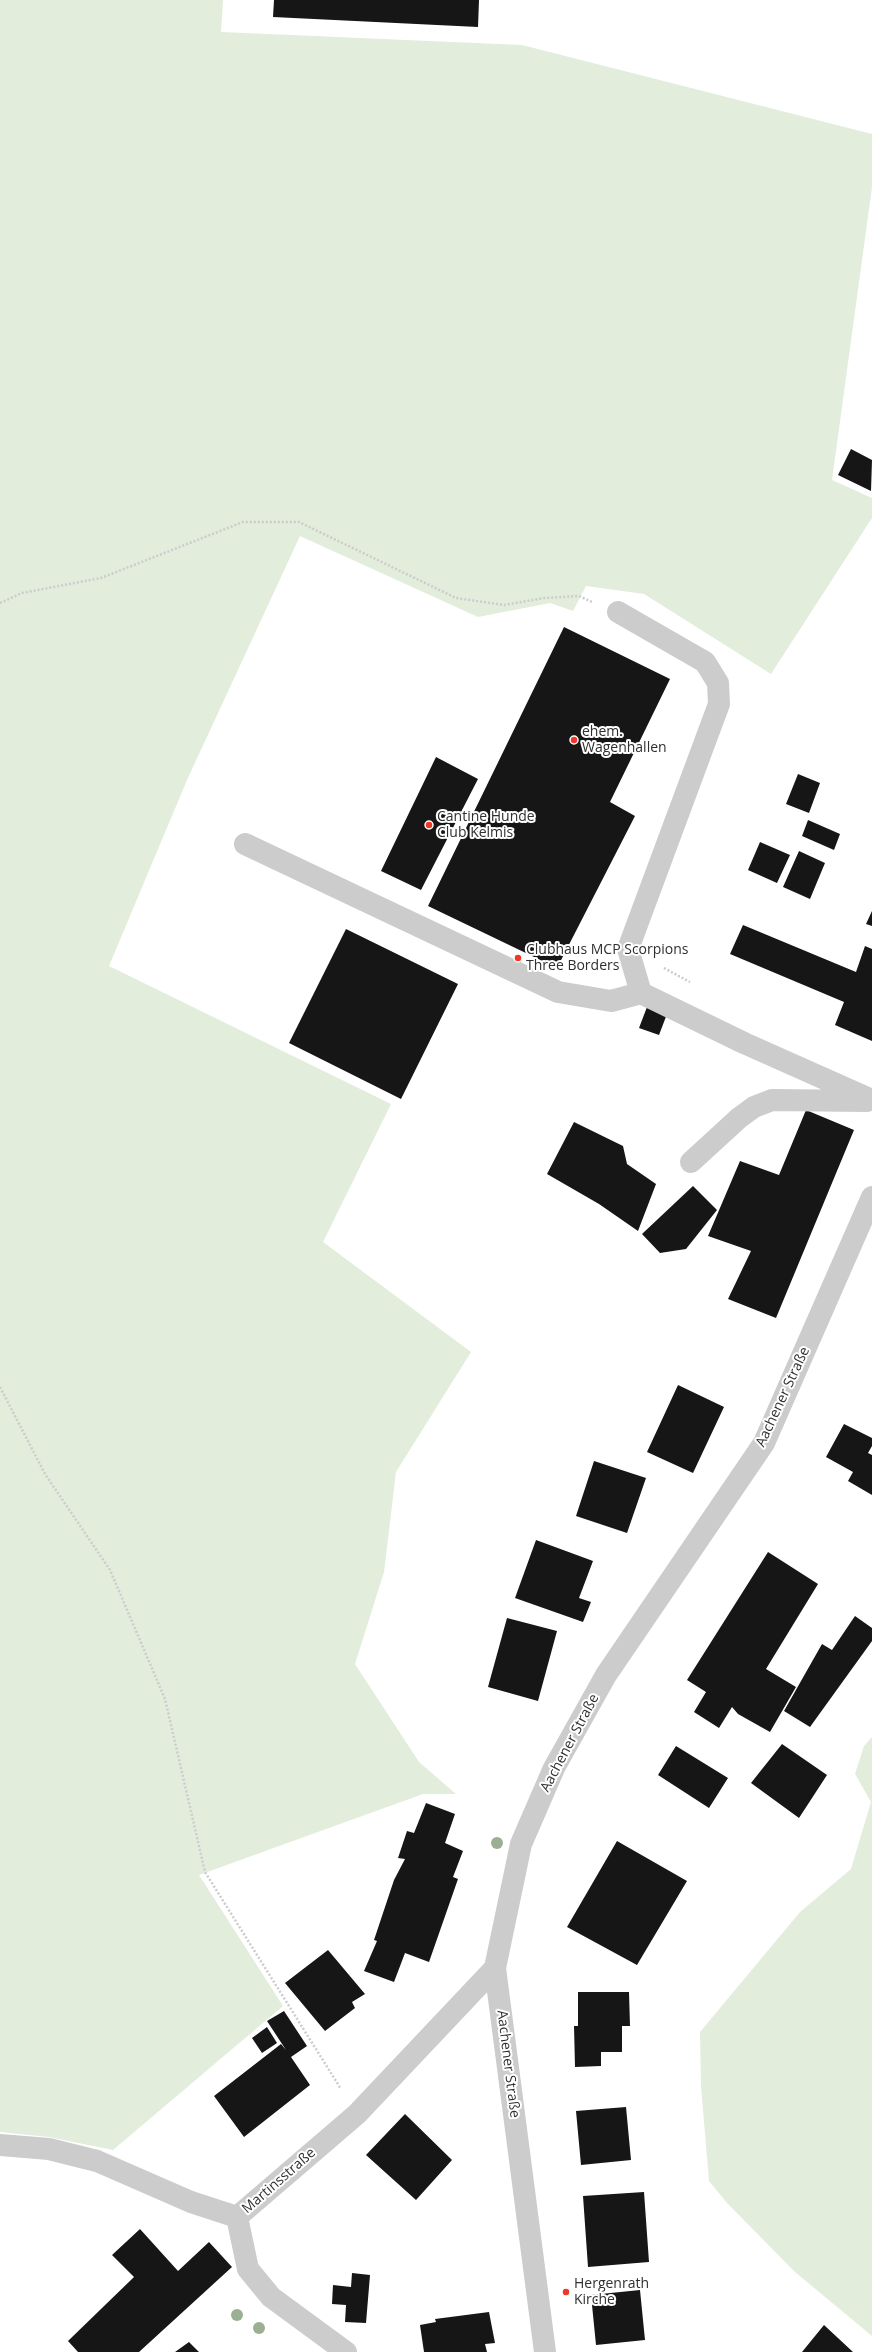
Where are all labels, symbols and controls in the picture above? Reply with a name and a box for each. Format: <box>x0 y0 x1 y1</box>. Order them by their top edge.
place label: ehem. Wagenhallen <box>582 724 667 756</box>
marker: ehem. Wagenhallen <box>569 735 579 745</box>
place label: Cantine Hunde Club Kelmis <box>437 809 535 842</box>
marker: Cantine Hunde Club Kelmis <box>424 820 434 830</box>
place label: Clubhaus MCP Scorpions Three Borders <box>526 942 689 974</box>
marker: Clubhaus MCP Scorpions Three Borders <box>513 953 523 963</box>
street label: Aachener Straße <box>752 1344 814 1450</box>
street label: Aachener Straße <box>537 1691 603 1795</box>
street label: Aachener Straße <box>493 2009 523 2119</box>
street label: Martinsstraße <box>239 2145 319 2217</box>
place label: Hergenrath Kirche <box>574 2276 649 2308</box>
marker: Hergenrath Kirche <box>561 2287 571 2297</box>

